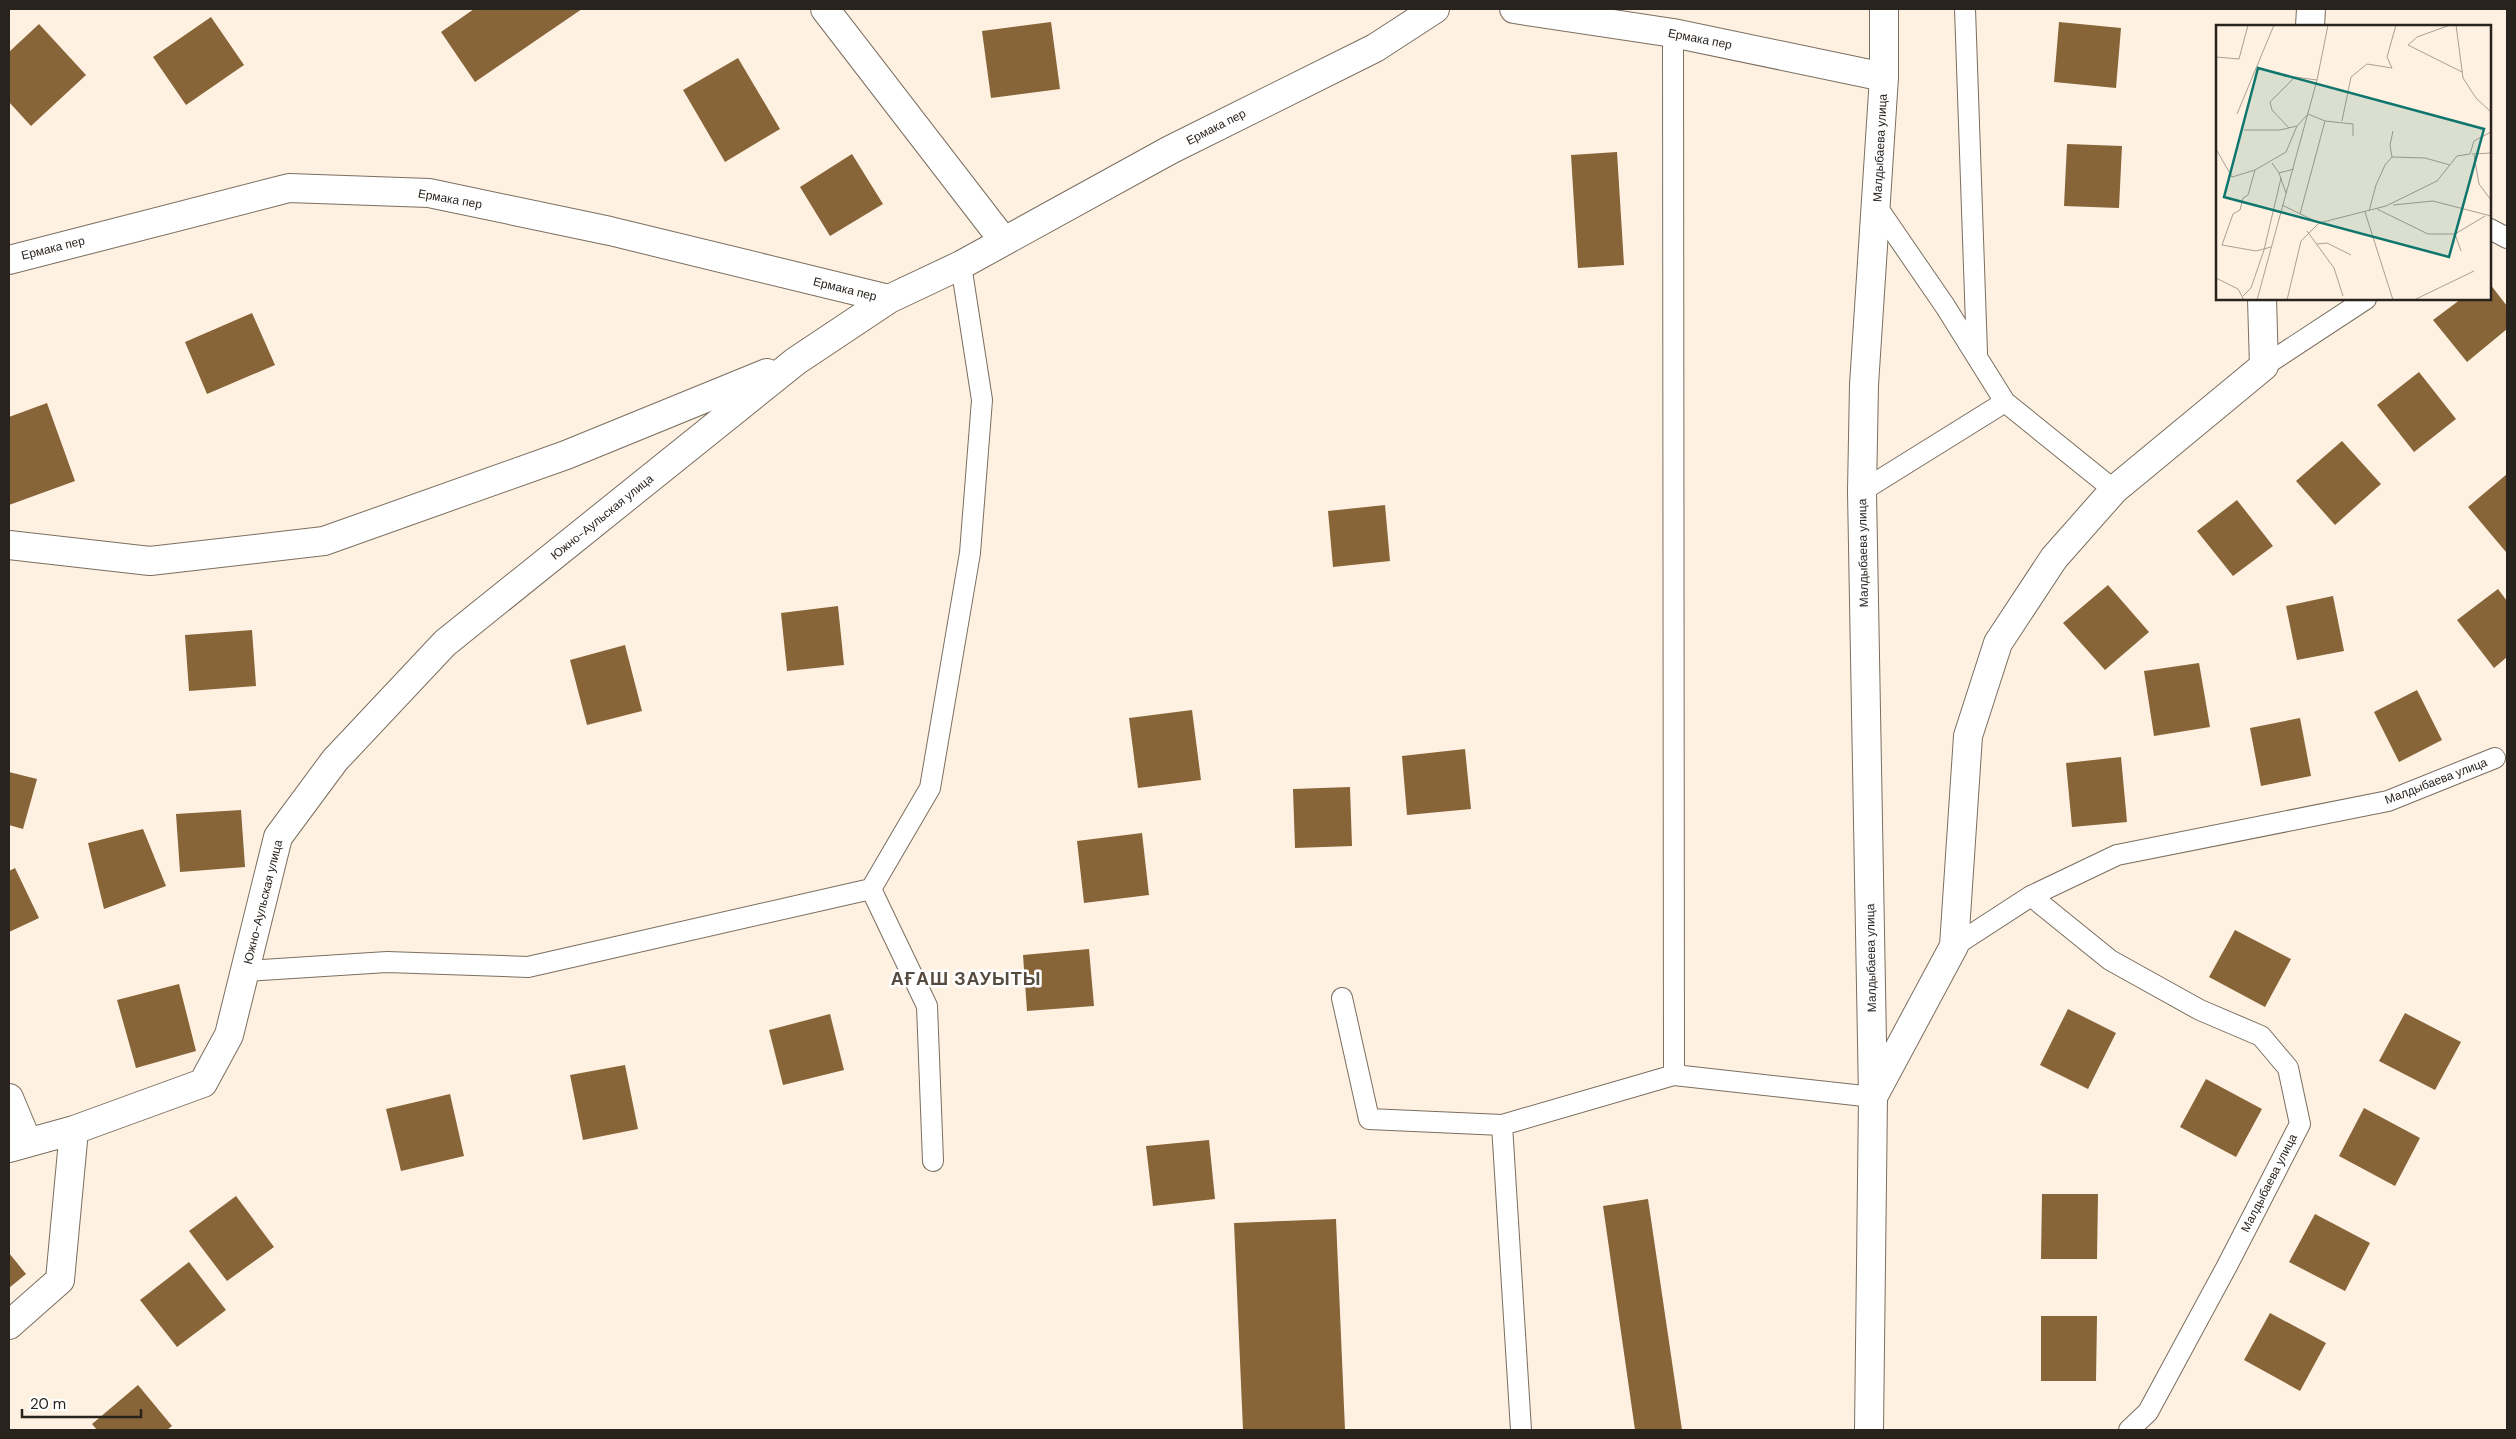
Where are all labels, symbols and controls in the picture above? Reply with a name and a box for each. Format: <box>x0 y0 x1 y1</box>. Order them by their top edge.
street label: Ермака пер <box>1667 25 1734 53</box>
inset map <box>2216 25 2491 300</box>
street label: Малдыбаева улица <box>1869 93 1891 203</box>
street label: Ермака пер <box>1183 105 1249 149</box>
street label: Ермака пер <box>417 185 484 213</box>
street label: Ермака пер <box>20 232 87 264</box>
street label: Ермака пер <box>812 273 879 305</box>
street label: Южно-Аульская улица <box>547 470 657 563</box>
street label: Малдыбаева улица <box>1854 498 1872 607</box>
street label: Малдыбаева улица <box>2382 754 2490 808</box>
street label: Южно-Аульская улица <box>240 838 286 966</box>
street label: Малдыбаева улица <box>1862 903 1880 1012</box>
district label: АҒАШ ЗАУЫТЫ <box>891 967 1041 991</box>
street label: Малдыбаева улица <box>2237 1131 2301 1235</box>
scale bar <box>22 1386 141 1418</box>
text: 20 m <box>30 1394 66 1414</box>

